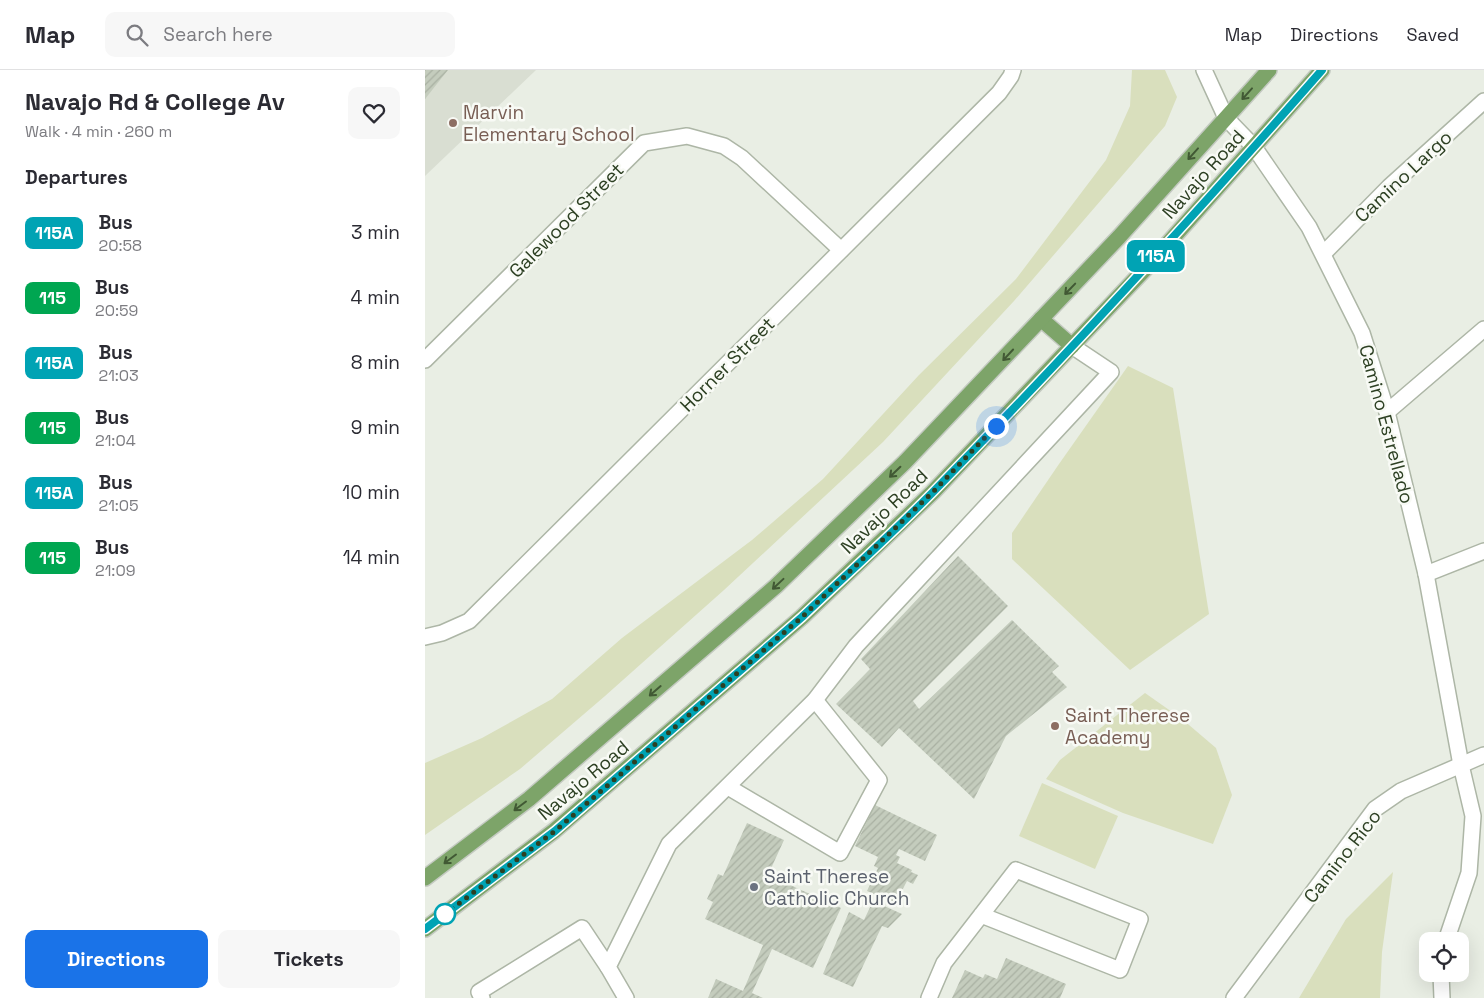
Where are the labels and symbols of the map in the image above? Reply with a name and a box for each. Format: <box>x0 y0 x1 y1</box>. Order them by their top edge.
one-way arrow <box>1242 88 1253 101</box>
place label: Marvin Elementary School <box>463 100 635 147</box>
marker: Marvin Elementary School <box>447 117 459 129</box>
street label: Navajo Road <box>1157 124 1250 224</box>
street label: Camino Largo <box>1349 125 1457 228</box>
one-way arrow <box>1187 148 1199 161</box>
street label: Galewood Street <box>503 157 629 283</box>
line badge: 115A <box>1121 240 1191 272</box>
one-way arrow <box>1064 283 1076 295</box>
street label: Horner Street <box>675 312 780 417</box>
street label: Camino Estrellado <box>1353 342 1420 506</box>
one-way arrow <box>1002 348 1014 361</box>
your location <box>984 414 1009 439</box>
street label: Navajo Road <box>835 464 933 559</box>
one-way arrow <box>889 466 902 478</box>
one-way arrow <box>771 578 784 590</box>
one-way arrow <box>649 685 662 696</box>
place label: Saint Therese Academy <box>1065 703 1190 750</box>
marker: Saint Therese Academy <box>1049 720 1061 732</box>
street label: Navajo Road <box>532 735 634 826</box>
one-way arrow <box>514 801 527 812</box>
street label: Camino Rico <box>1298 804 1387 908</box>
one-way arrow <box>443 854 457 864</box>
place label: Saint Therese Catholic Church <box>764 864 909 911</box>
marker: Saint Therese Catholic Church <box>748 881 760 893</box>
unlabelled marker <box>434 903 456 925</box>

